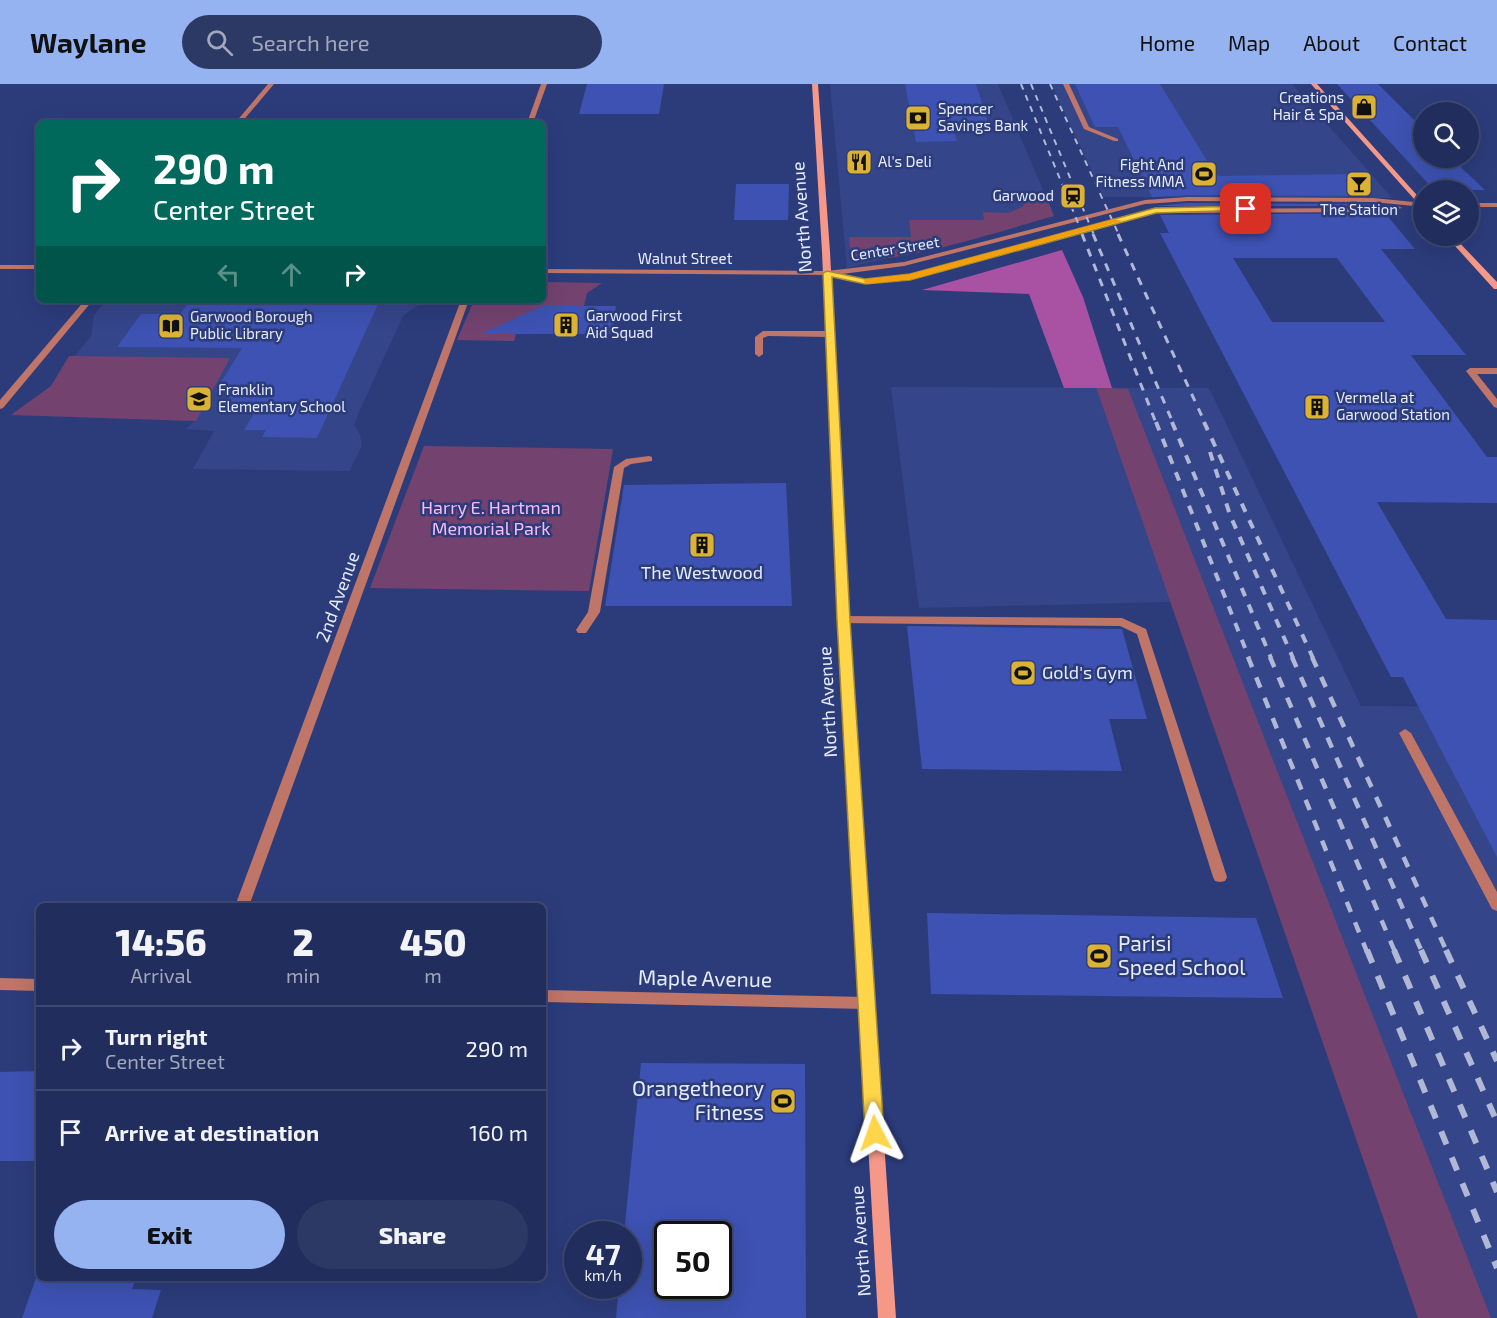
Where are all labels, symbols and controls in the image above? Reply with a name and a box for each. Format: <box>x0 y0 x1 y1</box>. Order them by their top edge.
search box <box>182 15 602 69</box>
text: Waylane <box>30 25 146 59</box>
icon: search <box>203 26 236 59</box>
text: Search here <box>251 29 370 55</box>
text: Home <box>1139 30 1195 55</box>
text: Map <box>1228 30 1270 55</box>
text: About <box>1303 30 1360 55</box>
text: Contact <box>1393 30 1467 55</box>
place label: Creations Hair & Spa <box>1273 88 1344 123</box>
shop icon: Creations Hair & Spa <box>1349 92 1379 122</box>
place label: Spencer Savings Bank <box>938 99 1029 134</box>
map controls <box>1413 102 1479 246</box>
button: search <box>1413 102 1479 168</box>
bank icon: Spencer Savings Bank <box>903 103 933 133</box>
text: 290 m <box>153 142 275 192</box>
icon: right <box>54 144 132 222</box>
restaurant icon: Al's Deli <box>844 147 874 177</box>
place label: Al's Deli <box>878 152 932 170</box>
place label: Fight And Fitness MMA <box>1095 155 1185 190</box>
sports icon: Fight And Fitness MMA <box>1189 159 1219 189</box>
street label: North Avenue <box>786 161 816 273</box>
bar icon: The Station <box>1344 169 1374 199</box>
button: layers <box>1413 180 1479 246</box>
station icon: Garwood <box>1058 181 1088 211</box>
pin <box>1220 183 1271 234</box>
place label: Garwood <box>992 186 1054 204</box>
icon: arrive <box>1229 192 1262 225</box>
text: Center Street <box>153 193 315 225</box>
place label: The Station <box>1320 200 1398 218</box>
street label: Center Street <box>849 232 941 264</box>
street label: Walnut Street <box>638 249 733 267</box>
icon: left <box>212 258 245 291</box>
icon: ahead <box>275 258 308 291</box>
icon: right <box>338 258 371 291</box>
place label: Garwood First Aid Squad <box>586 306 682 341</box>
place label: Garwood Borough Public Library <box>190 307 313 342</box>
building icon: Garwood First Aid Squad <box>551 310 581 340</box>
library icon: Garwood Borough Public Library <box>156 311 186 341</box>
place label: Franklin Elementary School <box>218 380 346 415</box>
school or university icon: Franklin Elementary School <box>184 384 214 414</box>
place label: Vermella at Garwood Station <box>1336 388 1450 423</box>
building icon: Vermella at Garwood Station <box>1302 392 1332 422</box>
park label: Harry E. Hartman Memorial Park <box>421 496 561 539</box>
building icon: The Westwood <box>687 530 717 560</box>
street label: 2nd Avenue <box>311 548 364 645</box>
place label: The Westwood <box>641 561 763 583</box>
street label: North Avenue <box>813 646 841 758</box>
sports icon: Gold's Gym <box>1008 658 1038 688</box>
place label: Gold's Gym <box>1042 661 1133 683</box>
text: 14:56 <box>116 920 207 963</box>
text: 2 <box>292 920 314 963</box>
text: 450 <box>400 920 466 963</box>
place label: Parisi Speed School <box>1118 930 1246 979</box>
sports icon: Parisi Speed School <box>1084 941 1114 971</box>
text: Arrival <box>131 963 191 987</box>
text: min <box>286 963 320 987</box>
text: m <box>424 963 442 987</box>
street label: Maple Avenue <box>638 964 772 991</box>
text: Turn right <box>105 1023 207 1049</box>
icon: right <box>54 1032 87 1065</box>
text: 290 m <box>466 1035 528 1061</box>
text: Center Street <box>105 1049 225 1073</box>
place label: Orangetheory Fitness <box>632 1075 764 1124</box>
sports icon: Orangetheory Fitness <box>768 1086 798 1116</box>
position arrow <box>843 1101 907 1165</box>
icon: arrive <box>54 1116 87 1149</box>
text: Arrive at destination <box>105 1119 319 1145</box>
text: 160 m <box>469 1119 528 1145</box>
street label: North Avenue <box>845 1185 875 1297</box>
button: Exit <box>54 1200 285 1269</box>
button: Share <box>297 1200 528 1269</box>
speed limit sign: 50 <box>654 1221 732 1299</box>
text: 47 <box>586 1235 620 1271</box>
text: km/h <box>584 1266 622 1284</box>

